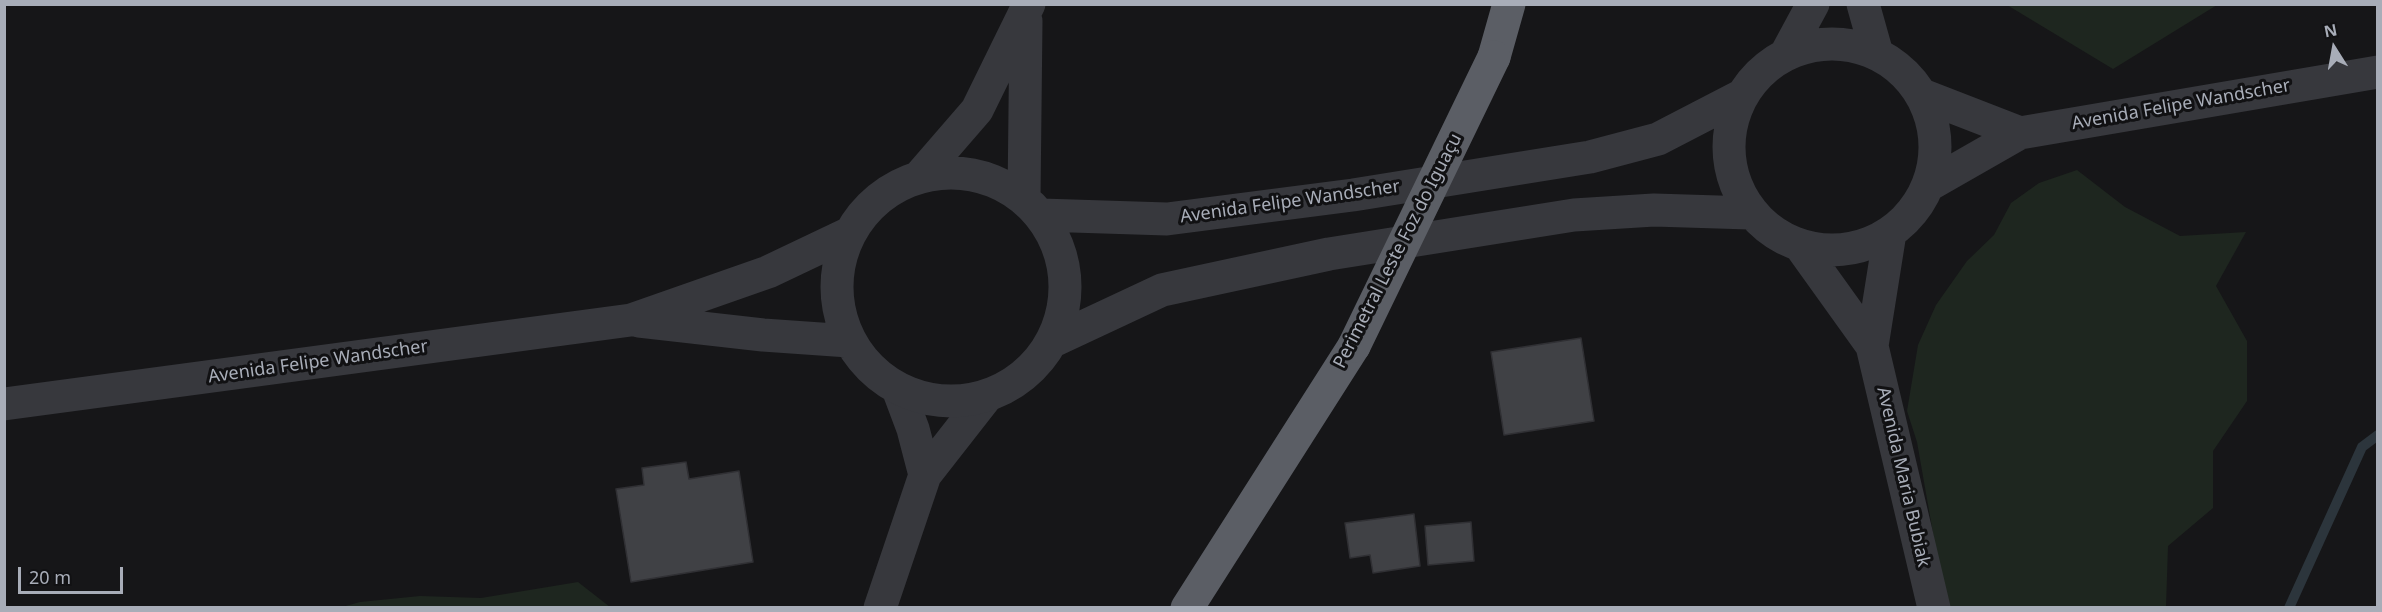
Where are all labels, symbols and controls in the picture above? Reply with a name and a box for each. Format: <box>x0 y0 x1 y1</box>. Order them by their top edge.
north arrow <box>2304 18 2364 78</box>
text: N <box>2322 18 2339 42</box>
street label: Avenida Felipe Wandscher <box>2070 75 2292 135</box>
street label: Perimetral Leste Foz do Iguaçu <box>1329 130 1467 372</box>
street label: Avenida Felipe Wandscher <box>1179 176 1401 228</box>
street label: Avenida Felipe Wandscher <box>207 336 429 388</box>
street label: Avenida Maria Bubiak <box>1872 385 1934 569</box>
scale bar <box>21 555 126 593</box>
text: 20 m <box>29 565 71 589</box>

